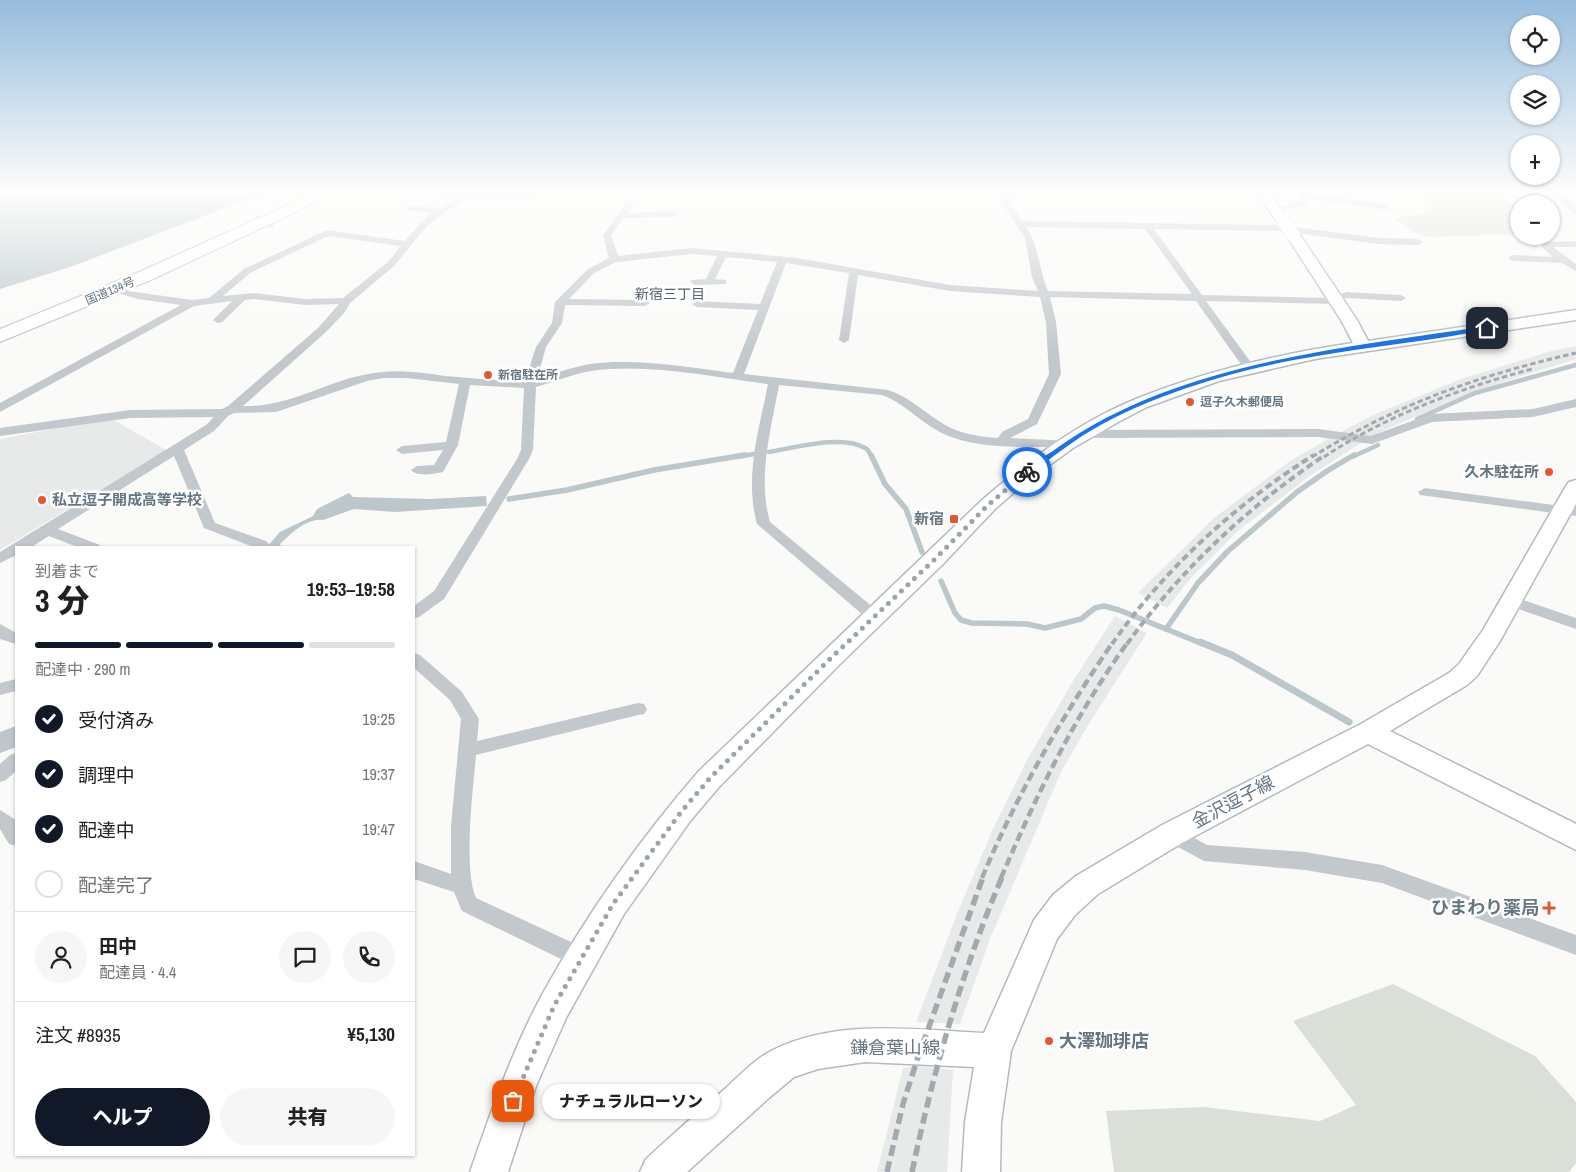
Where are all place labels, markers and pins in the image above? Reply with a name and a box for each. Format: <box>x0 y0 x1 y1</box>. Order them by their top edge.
pin <box>1466 307 1508 349</box>
place label: 新宿駐在所 <box>498 367 558 383</box>
marker: 新宿駐在所 <box>482 369 494 381</box>
place label: 逗子久木郵便局 <box>1200 394 1284 410</box>
marker: 逗子久木郵便局 <box>1184 396 1196 408</box>
place label: 久木駐在所 <box>1464 461 1539 482</box>
marker: 久木駐在所 <box>1543 466 1555 478</box>
place label: 私立逗子開成高等学校 <box>52 489 202 510</box>
marker: 私立逗子開成高等学校 <box>36 494 48 506</box>
place label: 新宿 <box>914 508 944 529</box>
marker: 新宿 <box>948 513 960 525</box>
place label: ひまわり薬局 <box>1431 895 1539 920</box>
marker: ひまわり薬局 <box>1543 902 1555 914</box>
place label: 大澤珈琲店 <box>1059 1028 1149 1053</box>
marker: 大澤珈琲店 <box>1043 1035 1055 1047</box>
pin <box>492 1080 534 1122</box>
callout: ナチュラルローソン <box>543 1084 720 1118</box>

